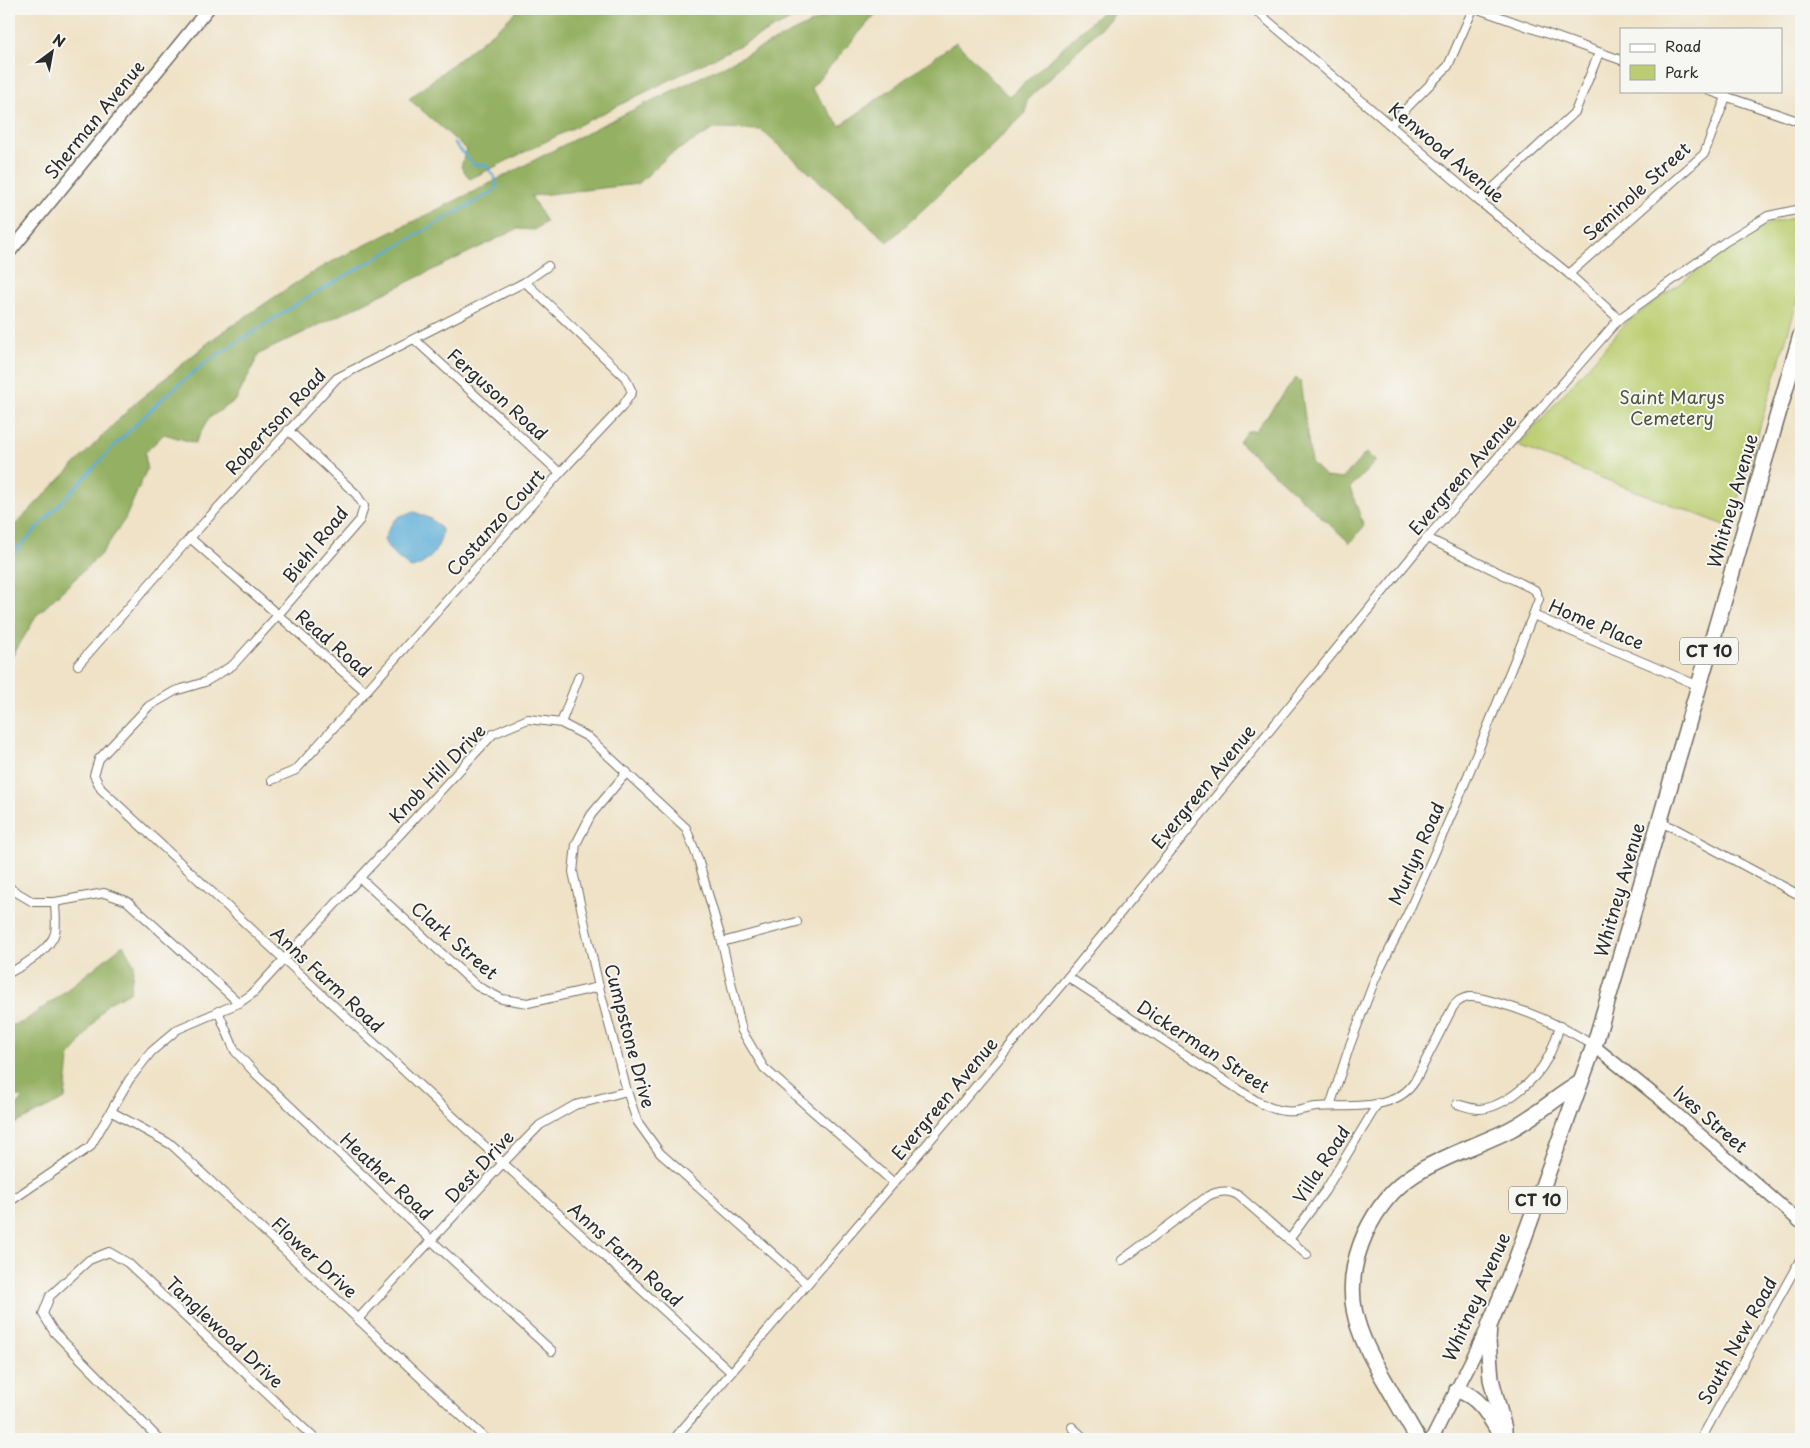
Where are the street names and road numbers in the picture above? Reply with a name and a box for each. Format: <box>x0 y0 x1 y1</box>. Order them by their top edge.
street label: Sherman Avenue <box>37 54 150 184</box>
street label: Kenwood Avenue <box>1383 95 1511 209</box>
street label: Seminole Street <box>1576 135 1696 247</box>
street label: Ferguson Road <box>442 341 554 446</box>
street label: Robertson Road <box>218 362 331 480</box>
street label: Evergreen Avenue <box>1402 407 1522 541</box>
street label: Whitney Avenue <box>1699 430 1764 571</box>
street label: Costanzo Court <box>439 462 550 581</box>
street label: Biehl Road <box>276 500 354 588</box>
street label: Home Place <box>1545 591 1648 656</box>
street label: Read Road <box>290 602 378 683</box>
road number: CT 10 <box>1680 637 1738 664</box>
street label: Knob Hill Drive <box>382 717 491 829</box>
street label: Evergreen Avenue <box>1144 718 1262 854</box>
street label: Murlyn Road <box>1381 797 1450 909</box>
street label: Whitney Avenue <box>1586 819 1651 960</box>
street label: Clark Street <box>405 894 504 985</box>
street label: Anns Farm Road <box>266 919 391 1038</box>
street label: Cumpstone Drive <box>598 960 663 1111</box>
street label: Dickerman Street <box>1132 993 1276 1099</box>
street label: Evergreen Avenue <box>884 1031 1003 1165</box>
street label: Ives Street <box>1668 1079 1754 1159</box>
street label: Villa Road <box>1285 1120 1356 1208</box>
street label: Dest Drive <box>438 1124 520 1208</box>
street label: Heather Road <box>335 1126 439 1226</box>
road number: CT 10 <box>1509 1186 1567 1214</box>
street label: Anns Farm Road <box>563 1195 689 1313</box>
street label: Flower Drive <box>266 1210 364 1304</box>
street label: Whitney Avenue <box>1435 1227 1516 1365</box>
street label: Tanglewood Drive <box>160 1270 290 1394</box>
street label: South New Road <box>1690 1272 1783 1409</box>

